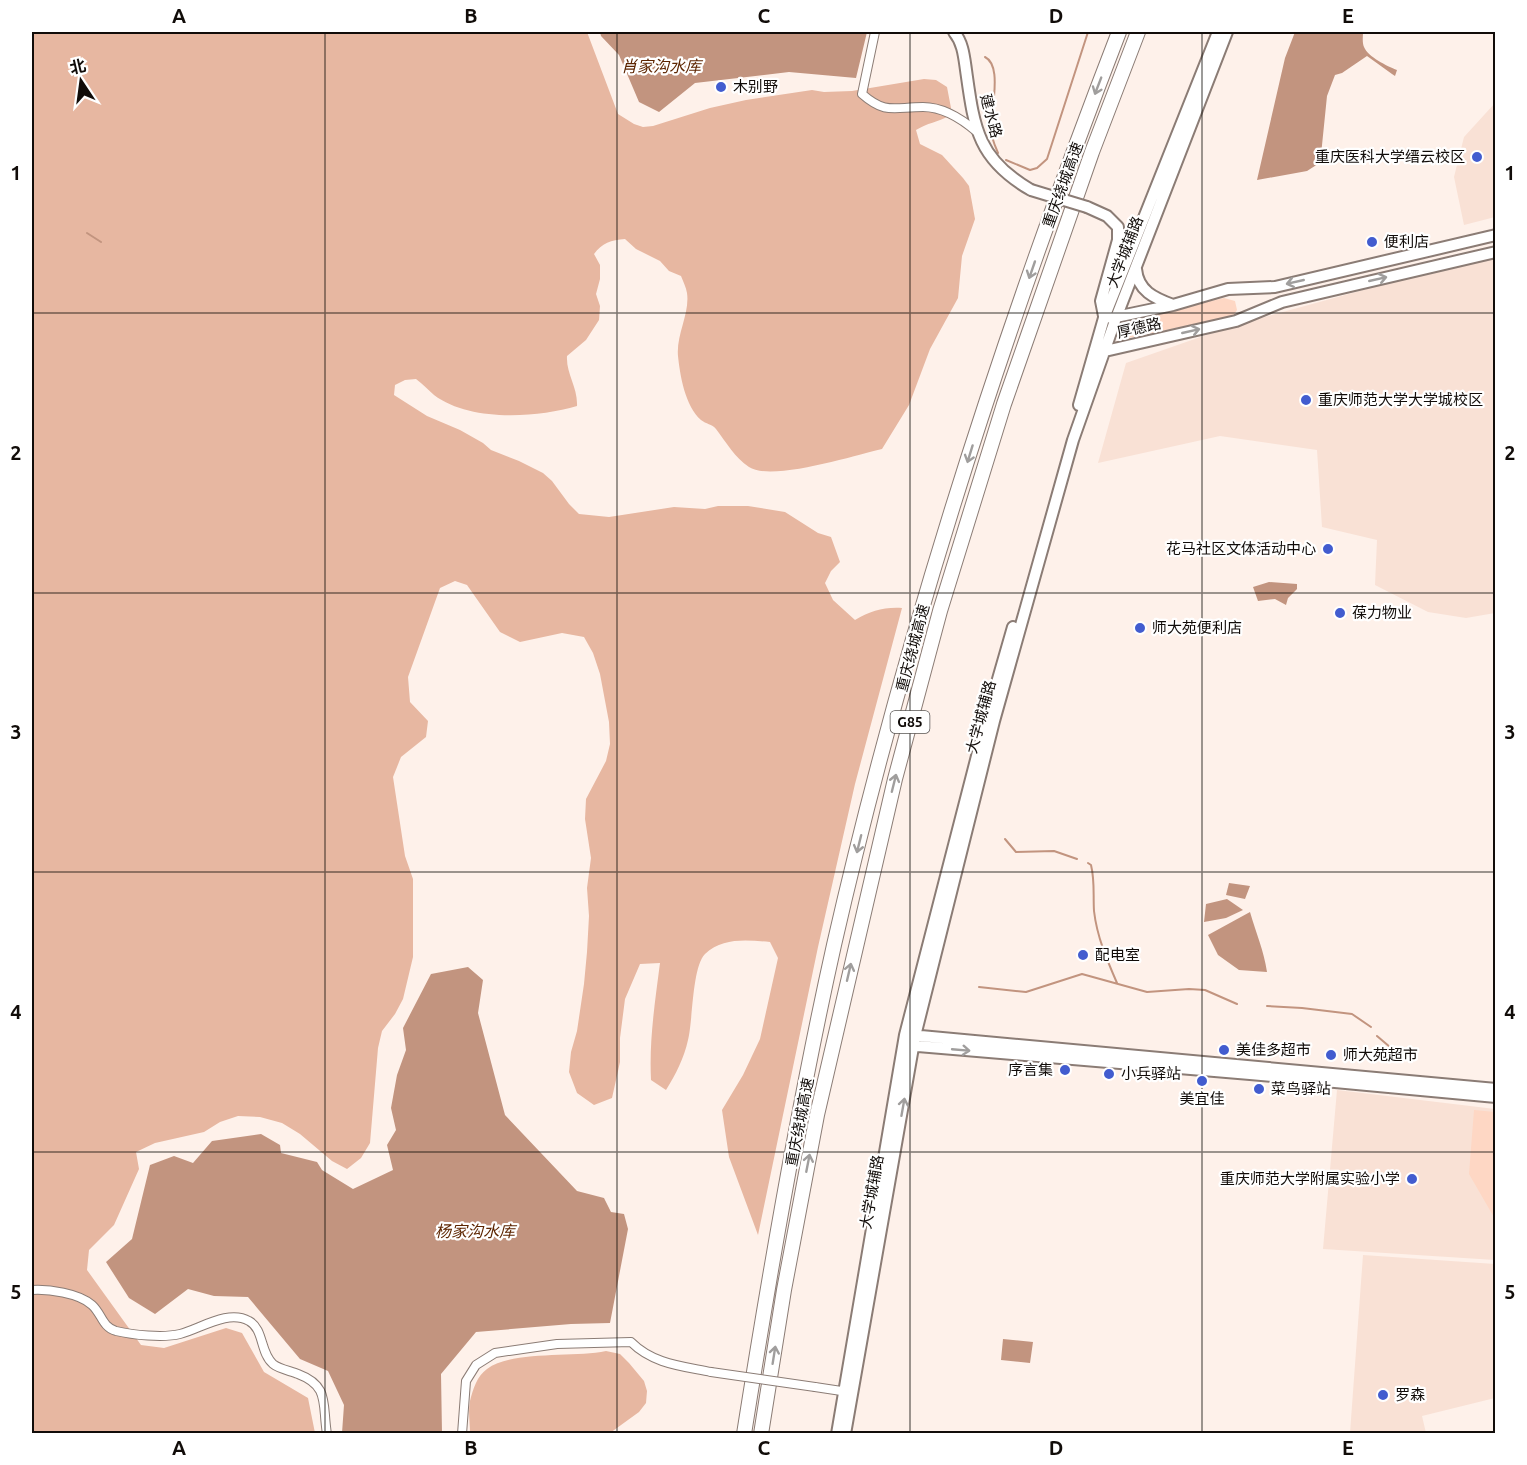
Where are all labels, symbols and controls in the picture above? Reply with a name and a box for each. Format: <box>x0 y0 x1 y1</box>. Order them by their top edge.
text: A <box>172 4 186 27</box>
text: B <box>464 4 478 27</box>
text: C <box>758 4 771 27</box>
text: D <box>1049 4 1063 27</box>
text: E <box>1342 4 1354 27</box>
north arrow <box>51 51 111 111</box>
text: 北 <box>68 56 87 77</box>
water label: 肖家沟水库 <box>621 57 704 75</box>
one-way arrow <box>1091 76 1102 95</box>
place label: 木别野 <box>733 78 778 95</box>
marker: 木别野 <box>714 80 728 94</box>
street label: 建水路 <box>977 92 1006 140</box>
street label: 重庆绕城高速 <box>1039 140 1086 230</box>
place label: 重庆医科大学缙云校区 <box>1315 148 1465 165</box>
marker: 重庆医科大学缙云校区 <box>1470 150 1484 164</box>
text: 1 <box>10 161 22 184</box>
text: 1 <box>1504 161 1516 184</box>
street label: 大学城辅路 <box>1103 214 1146 290</box>
place label: 便利店 <box>1384 233 1429 250</box>
marker: 便利店 <box>1365 235 1379 249</box>
one-way arrow <box>1025 260 1036 278</box>
one-way arrow <box>1368 273 1387 285</box>
one-way arrow <box>1286 277 1306 288</box>
street label: 厚德路 <box>1115 314 1163 341</box>
one-way arrow <box>1181 325 1200 337</box>
place label: 重庆师范大学大学城校区 <box>1318 391 1483 408</box>
marker: 重庆师范大学大学城校区 <box>1299 393 1313 407</box>
text: 2 <box>10 441 22 464</box>
text: 2 <box>1504 441 1516 464</box>
one-way arrow <box>964 444 975 463</box>
place label: 花马社区文体活动中心 <box>1166 540 1316 557</box>
marker: 花马社区文体活动中心 <box>1321 542 1335 556</box>
street label: 重庆绕城高速 <box>893 602 932 694</box>
place label: 葆力物业 <box>1352 604 1412 621</box>
marker: 葆力物业 <box>1333 606 1347 620</box>
place label: 师大苑便利店 <box>1152 619 1242 636</box>
marker: 师大苑便利店 <box>1133 621 1147 635</box>
street label: 大学城辅路 <box>963 678 998 755</box>
road number: G85 <box>890 711 930 733</box>
text: 3 <box>10 720 22 743</box>
text: 3 <box>1504 720 1516 743</box>
one-way arrow <box>889 774 901 793</box>
one-way arrow <box>853 834 865 853</box>
place label: 配电室 <box>1095 946 1140 963</box>
marker: 配电室 <box>1076 948 1090 962</box>
one-way arrow <box>844 963 855 983</box>
text: 4 <box>10 1000 22 1023</box>
text: 4 <box>1504 1000 1516 1023</box>
place label: 美佳多超市 <box>1236 1041 1311 1058</box>
marker: 美佳多超市 <box>1217 1043 1231 1057</box>
one-way arrow <box>951 1045 971 1056</box>
place label: 师大苑超市 <box>1343 1046 1418 1063</box>
marker: 师大苑超市 <box>1324 1048 1338 1062</box>
place label: 序言集 <box>1008 1061 1053 1078</box>
marker: 序言集 <box>1058 1063 1072 1077</box>
place label: 小兵驿站 <box>1121 1065 1181 1082</box>
marker: 小兵驿站 <box>1102 1067 1116 1081</box>
marker: 美宜佳 <box>1195 1074 1209 1088</box>
street label: 重庆绕城高速 <box>783 1076 816 1168</box>
place label: 菜鸟驿站 <box>1271 1080 1331 1097</box>
marker: 菜鸟驿站 <box>1252 1082 1266 1096</box>
place label: 美宜佳 <box>1179 1090 1225 1107</box>
one-way arrow <box>897 1098 908 1117</box>
street label: 大学城辅路 <box>857 1153 886 1230</box>
one-way arrow <box>803 1154 814 1173</box>
place label: 重庆师范大学附属实验小学 <box>1220 1170 1400 1187</box>
marker: 重庆师范大学附属实验小学 <box>1405 1172 1419 1186</box>
water label: 杨家沟水库 <box>435 1222 518 1240</box>
text: 5 <box>10 1280 22 1303</box>
text: 5 <box>1504 1280 1516 1303</box>
one-way arrow <box>769 1346 780 1365</box>
place label: 罗森 <box>1395 1386 1425 1403</box>
marker: 罗森 <box>1376 1388 1390 1402</box>
text: A <box>172 1436 186 1459</box>
text: B <box>464 1436 478 1459</box>
text: C <box>758 1436 771 1459</box>
text: D <box>1049 1436 1063 1459</box>
text: E <box>1342 1436 1354 1459</box>

